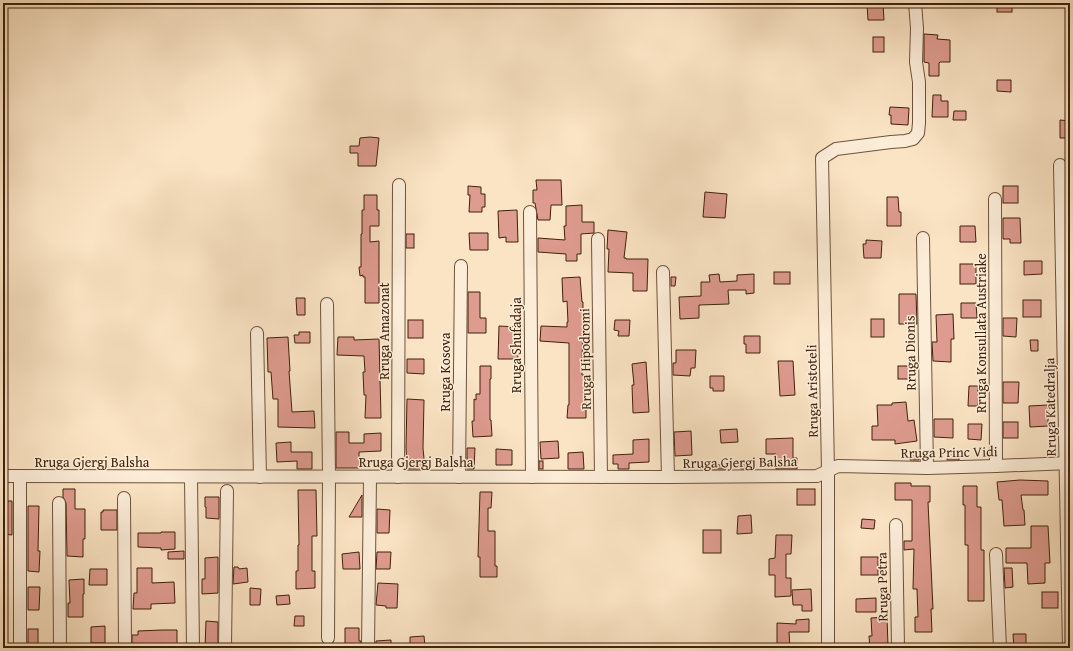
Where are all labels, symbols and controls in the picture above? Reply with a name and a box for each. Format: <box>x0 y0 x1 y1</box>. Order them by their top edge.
street label: Rruga Konsullata Austriake <box>971 253 991 413</box>
street label: Rruga Amazonat <box>374 282 394 380</box>
street label: Rruga Shufadaja <box>506 297 526 393</box>
street label: Rruga Hipodromi <box>574 308 596 410</box>
street label: Rruga Dionis <box>899 315 921 391</box>
street label: Rruga Kosova <box>435 332 455 412</box>
street label: Rruga Aristoteli <box>801 344 823 438</box>
street label: Rruga Katedralja <box>1039 357 1061 456</box>
street label: Rruga Princ Vidi <box>900 441 998 463</box>
street label: Rruga Gjergj Balsha <box>682 451 798 473</box>
street label: Rruga Gjergj Balsha <box>35 452 150 472</box>
street label: Rruga Gjergj Balsha <box>359 452 474 472</box>
street label: Rruga Petra <box>871 552 893 622</box>

